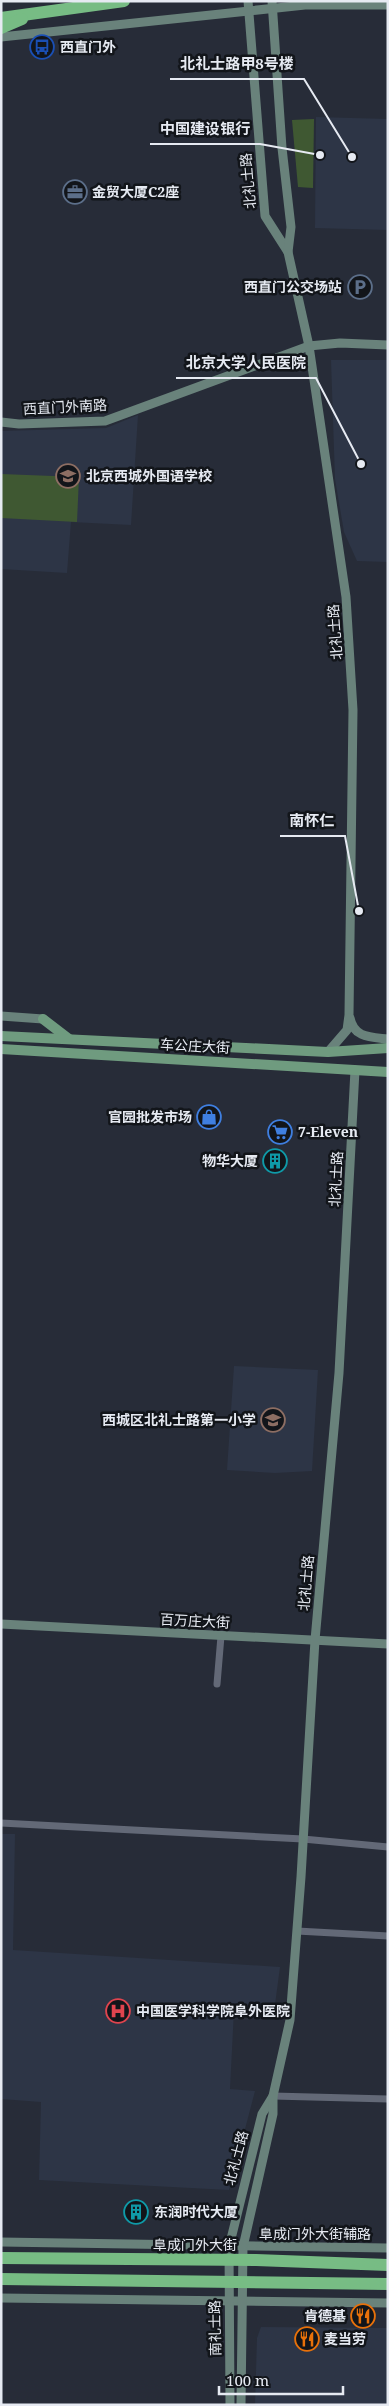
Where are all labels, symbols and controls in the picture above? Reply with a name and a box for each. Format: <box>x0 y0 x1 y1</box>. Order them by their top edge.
bus stop icon: 西直门外 <box>29 34 55 60</box>
place label: 西直门外 <box>60 37 116 56</box>
callout: 北礼士路甲8号楼 <box>170 49 304 79</box>
text: 北礼士路甲8号楼 <box>180 53 294 73</box>
callout: 中国建设银行 <box>150 114 260 144</box>
text: 中国建设银行 <box>160 118 250 138</box>
street label: 北礼士路 <box>236 152 259 210</box>
office icon: 金贸大厦C2座 <box>62 179 88 205</box>
place label: 金贸大厦C2座 <box>92 182 179 201</box>
parking icon: 西直门公交场站 <box>347 274 373 300</box>
place label: 西直门公交场站 <box>244 277 342 296</box>
callout: 北京大学人民医院 <box>176 348 316 378</box>
text: 北京大学人民医院 <box>186 352 306 372</box>
street label: 西直门外南路 <box>23 395 107 418</box>
school or university icon: 北京西城外国语学校 <box>55 463 81 489</box>
place label: 北京西城外国语学校 <box>86 466 212 485</box>
street label: 北礼士路 <box>323 603 346 661</box>
callout: 南怀仁 <box>280 806 345 836</box>
text: 南怀仁 <box>289 810 335 830</box>
street label: 车公庄大街 <box>160 1034 230 1057</box>
shop icon: 官园批发市场 <box>196 1104 222 1130</box>
place label: 官园批发市场 <box>108 1107 192 1126</box>
supermarket icon: 7-Eleven <box>267 1119 293 1145</box>
place label: 7-Eleven <box>298 1122 358 1141</box>
building icon: 物华大厦 <box>262 1148 288 1174</box>
place label: 物华大厦 <box>202 1151 258 1170</box>
street label: 北礼士路 <box>325 1151 346 1207</box>
school or university icon: 西城区北礼士路第一小学 <box>260 1407 286 1433</box>
place label: 西城区北礼士路第一小学 <box>102 1410 256 1429</box>
street label: 北礼士路 <box>294 1554 317 1612</box>
street label: 百万庄大街 <box>160 1609 230 1632</box>
hospital icon: 中国医学科学院阜外医院 <box>105 1998 131 2024</box>
place label: 中国医学科学院阜外医院 <box>136 2001 290 2020</box>
street label: 北礼士路 <box>219 2128 252 2187</box>
building icon: 东润时代大厦 <box>123 2199 149 2225</box>
place label: 东润时代大厦 <box>154 2202 238 2221</box>
street label: 阜成门外大街辅路 <box>259 2224 371 2243</box>
street label: 阜成门外大街 <box>153 2235 237 2254</box>
street label: 南礼士路 <box>205 2300 224 2356</box>
restaurant icon: 肯德基 <box>350 2303 376 2329</box>
place label: 肯德基 <box>304 2306 346 2325</box>
restaurant icon: 麦当劳 <box>294 2326 320 2352</box>
place label: 麦当劳 <box>324 2329 366 2348</box>
scale bar <box>219 2364 343 2396</box>
text: 100 m <box>226 2370 269 2390</box>

